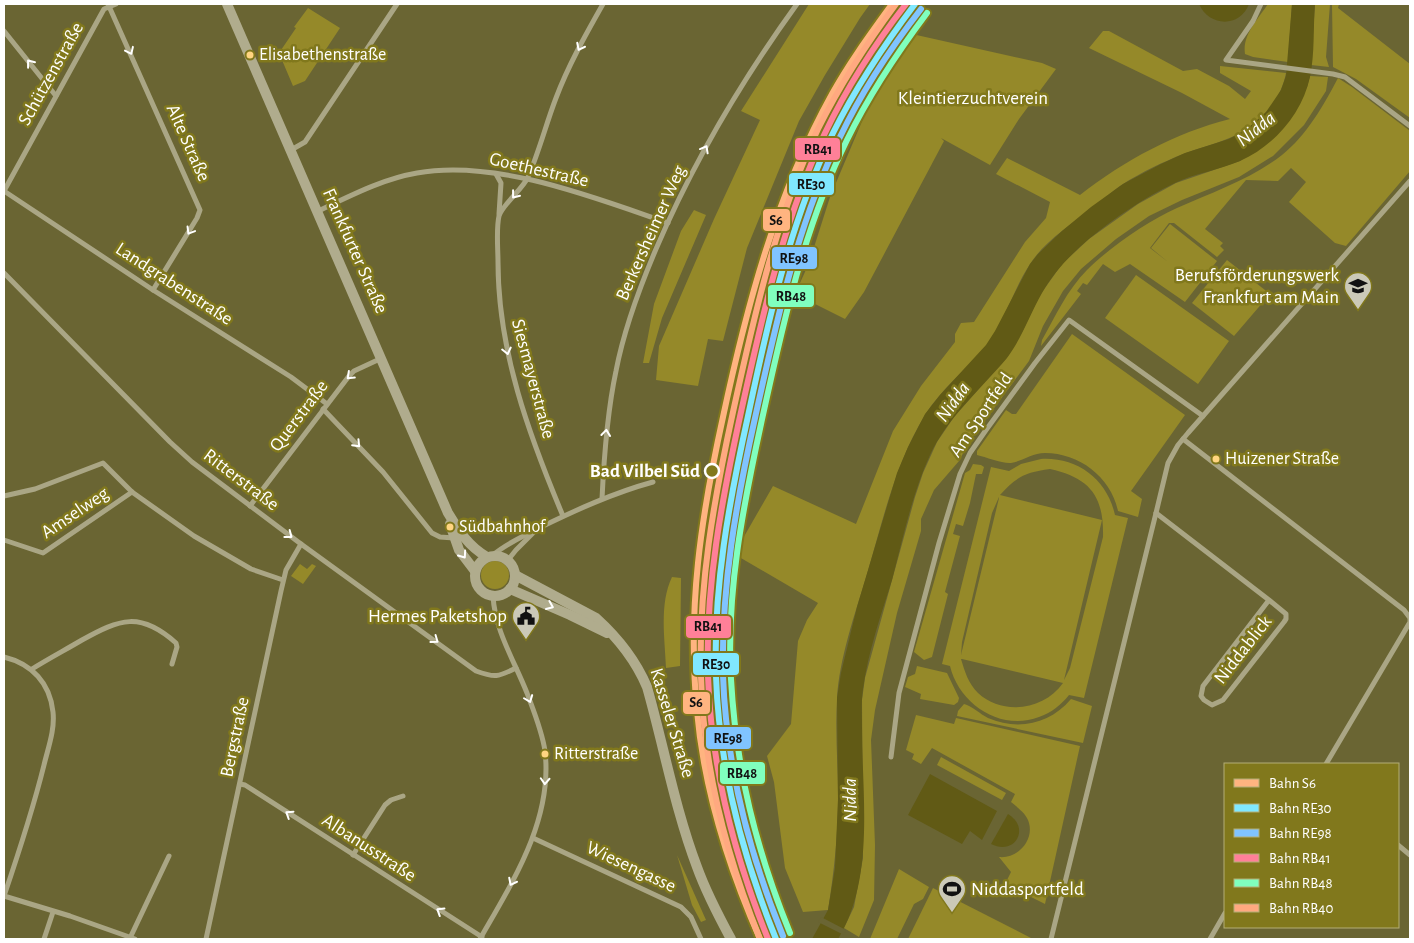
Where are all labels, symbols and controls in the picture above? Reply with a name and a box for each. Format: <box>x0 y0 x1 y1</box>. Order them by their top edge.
street label: Schützenstraße <box>15 19 87 129</box>
one-way arrow <box>576 41 586 50</box>
one-way arrow <box>123 46 134 55</box>
place label: Elisabethenstraße <box>259 46 386 64</box>
marker: Elisabethenstraße <box>245 50 255 60</box>
one-way arrow <box>26 60 35 69</box>
park label: Kleintierzuchtverein <box>898 89 1048 108</box>
street label: Alte Straße <box>163 101 213 185</box>
water label: Nidda <box>1233 108 1279 150</box>
line badge: RB41 <box>794 137 841 161</box>
text: RB41 <box>804 143 832 157</box>
one-way arrow <box>699 146 709 155</box>
street label: Goethestraße <box>488 149 590 191</box>
street label: Berkersheimer Weg <box>613 162 690 303</box>
line badge: RE30 <box>788 172 835 196</box>
text: RE30 <box>797 178 825 192</box>
street label: Frankfurter Straße <box>319 186 391 316</box>
one-way arrow <box>512 189 521 199</box>
line badge: S6 <box>762 208 791 232</box>
text: S6 <box>769 214 783 228</box>
one-way arrow <box>186 225 196 234</box>
street label: Landgrabenstraße <box>112 239 236 329</box>
line badge: RE98 <box>771 246 818 270</box>
text: RE98 <box>779 252 809 266</box>
place label: Berufsförderungswerk Frankfurt am Main <box>1175 266 1339 307</box>
school or university icon: Berufsförderungswerk Frankfurt am Main <box>1343 271 1373 310</box>
line badge: RB48 <box>767 284 815 308</box>
text: RB48 <box>776 290 806 304</box>
street label: Siesmayerstraße <box>508 317 558 441</box>
one-way arrow <box>501 346 512 355</box>
street label: Am Sportfeld <box>946 369 1016 461</box>
one-way arrow <box>347 370 356 379</box>
street label: Querstraße <box>266 377 332 455</box>
water label: Nidda <box>932 378 974 426</box>
one-way arrow <box>600 429 611 437</box>
one-way arrow <box>351 439 360 448</box>
street label: Ritterstraße <box>200 446 282 514</box>
place label: Huizener Straße <box>1225 450 1339 468</box>
marker: Huizener Straße <box>1211 454 1221 464</box>
place label: Bad Vilbel Süd <box>590 462 700 481</box>
marker: Bad Vilbel Süd <box>704 463 720 479</box>
street label: Amselweg <box>38 483 113 542</box>
place label: Südbahnhof <box>459 518 547 536</box>
marker: Südbahnhof <box>445 522 455 532</box>
one-way arrow <box>283 529 293 538</box>
one-way arrow <box>457 549 466 559</box>
one-way arrow <box>545 600 554 611</box>
public building icon: Hermes Paketshop <box>511 601 541 640</box>
place label: Hermes Paketshop <box>368 607 507 626</box>
street label: Niddablick <box>1211 612 1276 688</box>
line badge: RB41 <box>685 615 732 639</box>
text: RB41 <box>694 620 722 634</box>
one-way arrow <box>429 635 438 643</box>
line badge: RE30 <box>692 652 740 676</box>
text: RE30 <box>702 658 730 672</box>
street label: Kasseler Straße <box>646 666 698 780</box>
line badge: S6 <box>682 691 711 715</box>
street label: Bergstraße <box>217 695 253 779</box>
one-way arrow <box>523 695 533 703</box>
text: S6 <box>689 696 703 710</box>
line badge: RE98 <box>705 726 752 750</box>
text: RE98 <box>713 732 743 746</box>
place label: Ritterstraße <box>554 745 638 763</box>
marker: Ritterstraße <box>540 749 550 759</box>
line badge: RB48 <box>719 761 766 785</box>
legend <box>1224 763 1399 928</box>
text: RB48 <box>727 767 757 781</box>
text: Bahn S6 <box>1269 776 1316 791</box>
one-way arrow <box>540 778 551 786</box>
water label: Nidda <box>840 778 860 822</box>
text: Bahn RE30 <box>1269 801 1332 816</box>
one-way arrow <box>285 811 295 820</box>
street label: Albanusstraße <box>319 811 419 885</box>
text: Bahn RE98 <box>1269 826 1332 841</box>
street label: Wiesengasse <box>583 838 679 896</box>
text: Bahn RB41 <box>1269 851 1331 866</box>
sports icon: Niddasportfeld <box>937 874 967 913</box>
text: Bahn RB48 <box>1269 876 1333 891</box>
one-way arrow <box>508 877 518 886</box>
place label: Niddasportfeld <box>971 880 1084 899</box>
text: Bahn RB40 <box>1269 901 1333 916</box>
one-way arrow <box>437 908 446 917</box>

